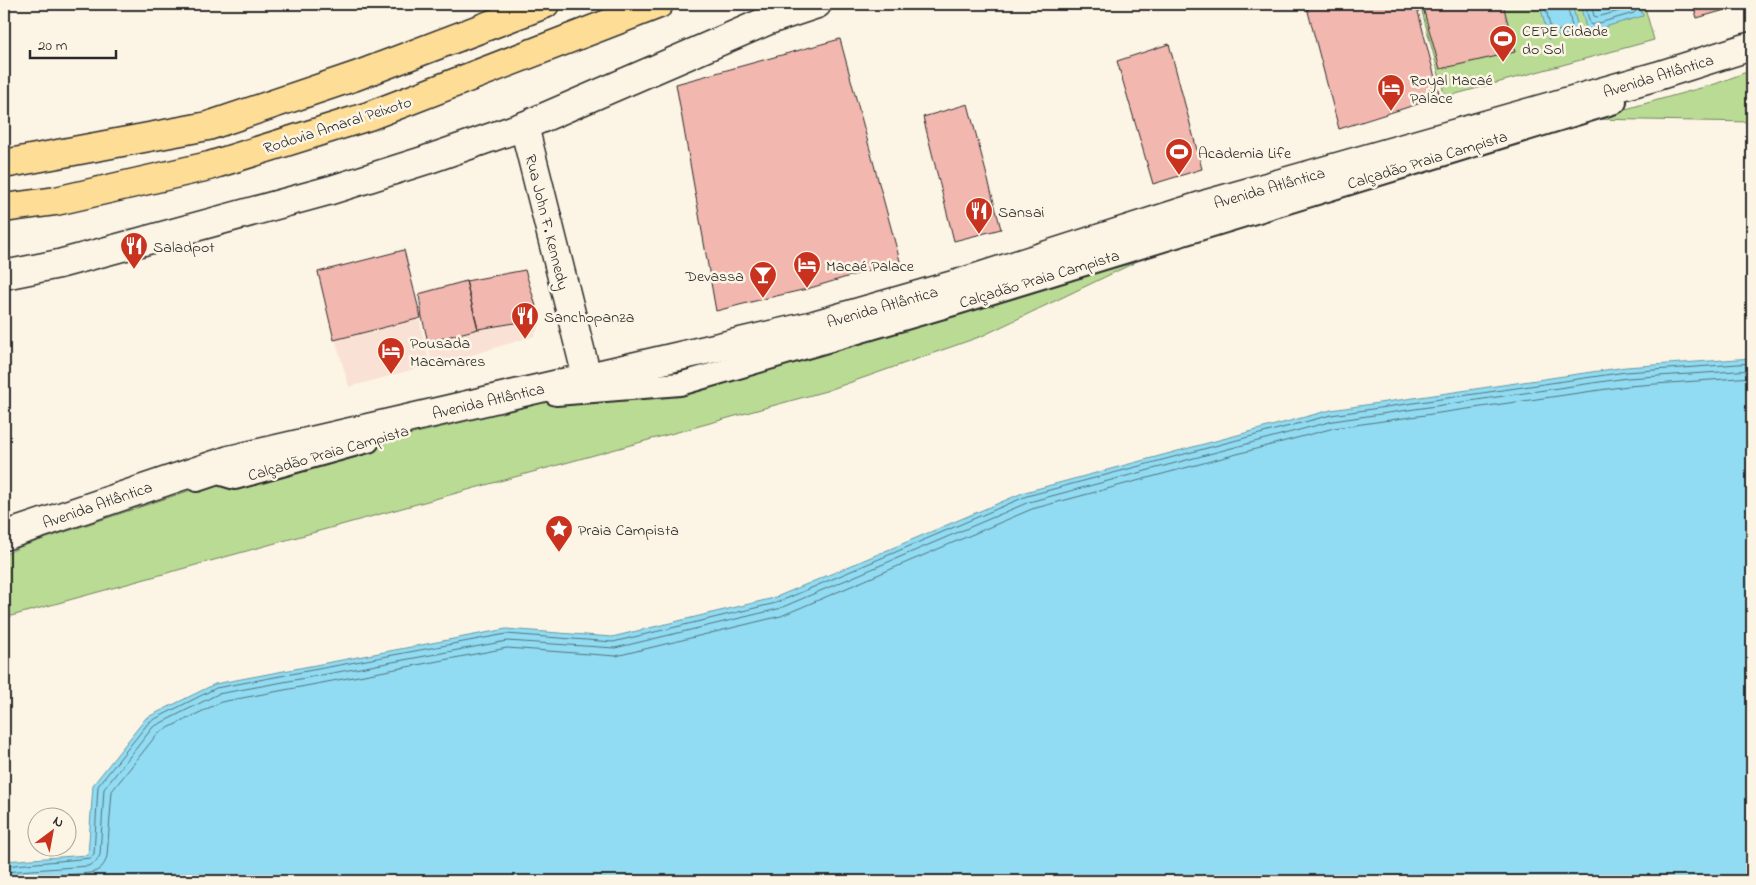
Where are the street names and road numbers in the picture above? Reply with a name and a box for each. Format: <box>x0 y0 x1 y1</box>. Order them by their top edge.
street label: Avenida Atlântica <box>1600 49 1717 105</box>
street label: Rodovia Amaral Peixoto <box>260 91 415 161</box>
street label: Calçadão Praia Campista <box>1345 125 1511 197</box>
street label: Rua John F. Kennedy <box>518 152 575 293</box>
street label: Avenida Atlântica <box>1211 162 1328 216</box>
street label: Calçadão Praia Campista <box>957 244 1123 316</box>
street label: Avenida Atlântica <box>824 281 941 335</box>
street label: Avenida Atlântica <box>430 377 547 427</box>
street label: Calçadão Praia Campista <box>245 419 412 488</box>
street label: Avenida Atlântica <box>40 476 156 536</box>

